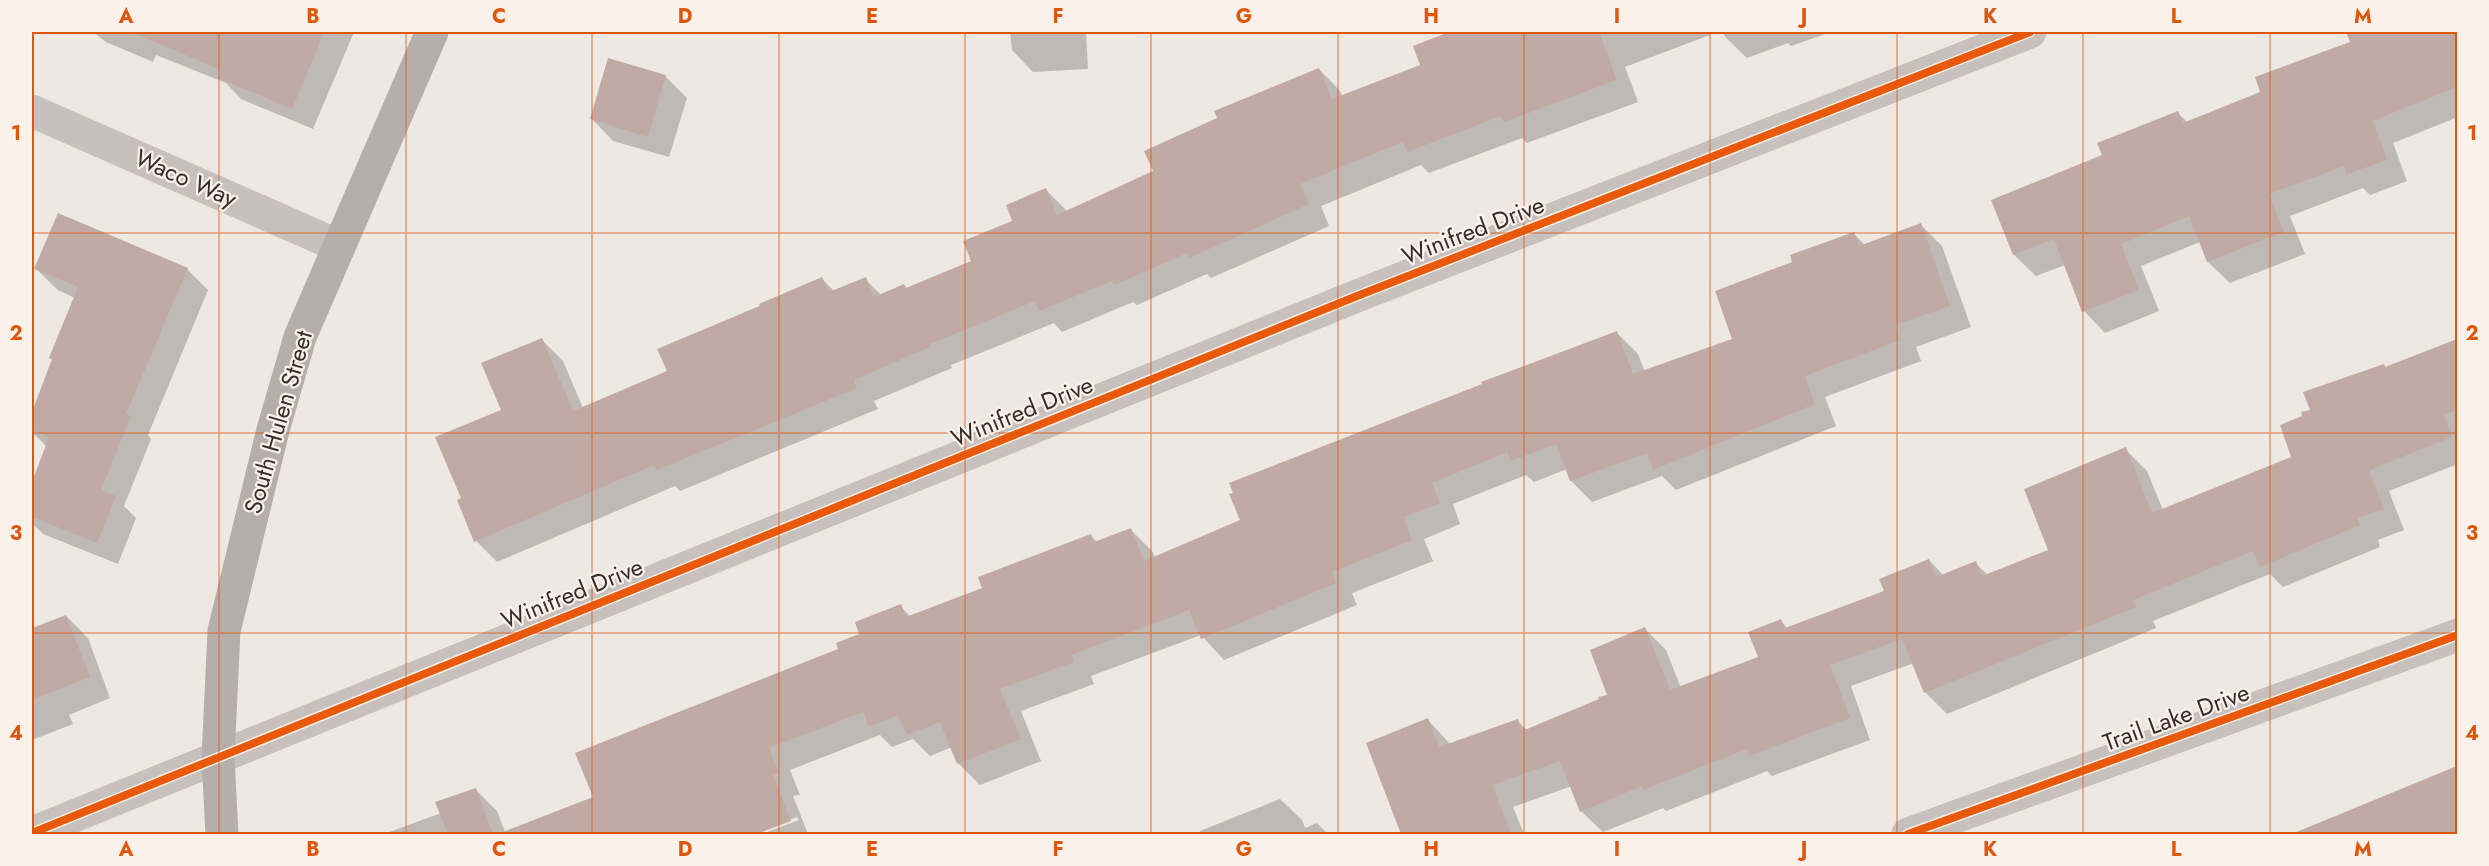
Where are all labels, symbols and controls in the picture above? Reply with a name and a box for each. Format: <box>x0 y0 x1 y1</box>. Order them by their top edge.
text: A <box>118 2 134 31</box>
text: B <box>306 2 320 31</box>
text: C <box>492 2 506 31</box>
text: D <box>678 2 692 31</box>
text: E <box>866 2 878 31</box>
text: F <box>1052 2 1064 31</box>
text: G <box>1236 2 1252 31</box>
text: H <box>1423 2 1439 31</box>
text: I <box>1614 2 1620 31</box>
text: J <box>1797 2 1807 31</box>
text: K <box>1983 2 1997 31</box>
text: L <box>2171 2 2182 31</box>
text: M <box>2354 2 2372 31</box>
text: 1 <box>11 119 21 148</box>
text: 1 <box>2467 119 2477 148</box>
street label: Waco Way <box>130 140 243 216</box>
street label: Winifred Drive <box>1397 187 1549 273</box>
text: 2 <box>9 319 23 348</box>
text: 2 <box>2465 319 2479 348</box>
street label: South Hulen Street <box>235 326 321 518</box>
street label: Winifred Drive <box>946 367 1098 455</box>
text: 3 <box>10 519 22 548</box>
text: 3 <box>2466 519 2478 548</box>
street label: Winifred Drive <box>496 549 648 637</box>
street label: Trail Lake Drive <box>2098 674 2254 760</box>
text: 4 <box>9 719 23 748</box>
text: 4 <box>2465 719 2479 748</box>
text: A <box>118 835 134 864</box>
text: B <box>306 835 320 864</box>
text: C <box>492 835 506 864</box>
text: D <box>678 835 692 864</box>
text: E <box>866 835 878 864</box>
text: F <box>1052 835 1064 864</box>
text: G <box>1236 835 1252 864</box>
text: H <box>1423 835 1439 864</box>
text: I <box>1614 835 1620 864</box>
text: J <box>1797 835 1807 864</box>
text: K <box>1983 835 1997 864</box>
text: L <box>2171 835 2182 864</box>
text: M <box>2354 835 2372 864</box>

